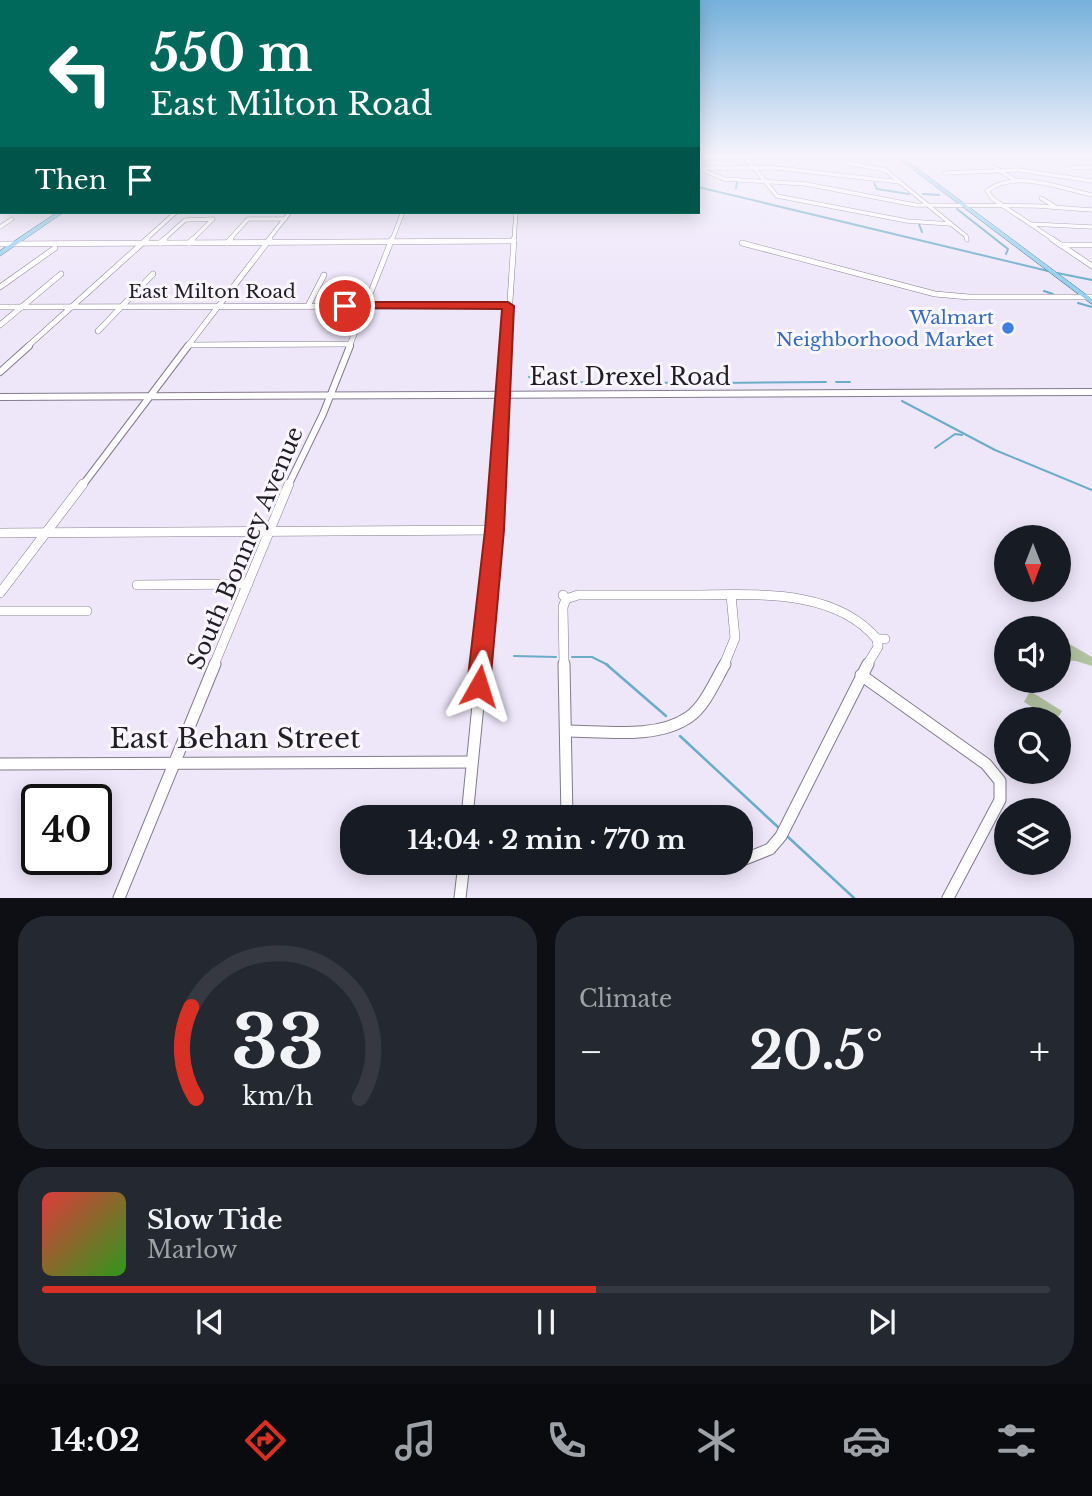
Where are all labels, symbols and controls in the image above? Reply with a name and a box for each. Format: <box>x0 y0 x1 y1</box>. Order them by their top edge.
text: 550 m <box>150 23 313 84</box>
icon: left <box>35 28 126 119</box>
text: East Milton Road <box>150 84 432 124</box>
icon: arrive <box>121 161 159 199</box>
text: Then <box>35 164 107 196</box>
pin <box>315 276 375 336</box>
street label: East Milton Road <box>128 280 296 303</box>
icon: arrive <box>326 287 364 325</box>
place label: Walmart Neighborhood Market <box>776 306 995 351</box>
marker: Walmart Neighborhood Market <box>1000 320 1016 336</box>
street label: East Drexel Road <box>529 363 731 391</box>
street label: South Bonney Avenue <box>181 422 309 674</box>
north arrow <box>994 525 1071 602</box>
map controls <box>994 525 1071 875</box>
button: sound <box>994 616 1071 693</box>
position arrow <box>442 649 516 723</box>
button: search <box>994 707 1071 784</box>
street label: East Behan Street <box>109 721 361 756</box>
speed limit sign: 40 <box>21 784 112 875</box>
button: layers <box>994 798 1071 875</box>
text: 14:04 · 2 min · 770 m <box>407 824 686 856</box>
text: Climate <box>579 985 672 1013</box>
text: 33 <box>231 998 324 1089</box>
text: 20.5° <box>749 1019 883 1083</box>
text: − <box>579 1028 603 1075</box>
text: + <box>1029 1028 1050 1075</box>
text: km/h <box>242 1081 313 1112</box>
text: Slow Tide <box>147 1204 283 1236</box>
text: Marlow <box>147 1236 237 1264</box>
icon: previous <box>191 1303 229 1341</box>
icon: pause <box>527 1303 565 1341</box>
icon: next <box>863 1303 901 1341</box>
icon: directions <box>241 1416 290 1465</box>
icon: music <box>391 1416 440 1465</box>
icon: phone <box>542 1416 591 1465</box>
icon: climate <box>692 1416 741 1465</box>
icon: car <box>842 1416 891 1465</box>
icon: filters <box>992 1416 1041 1465</box>
text: 14:02 <box>51 1420 140 1460</box>

